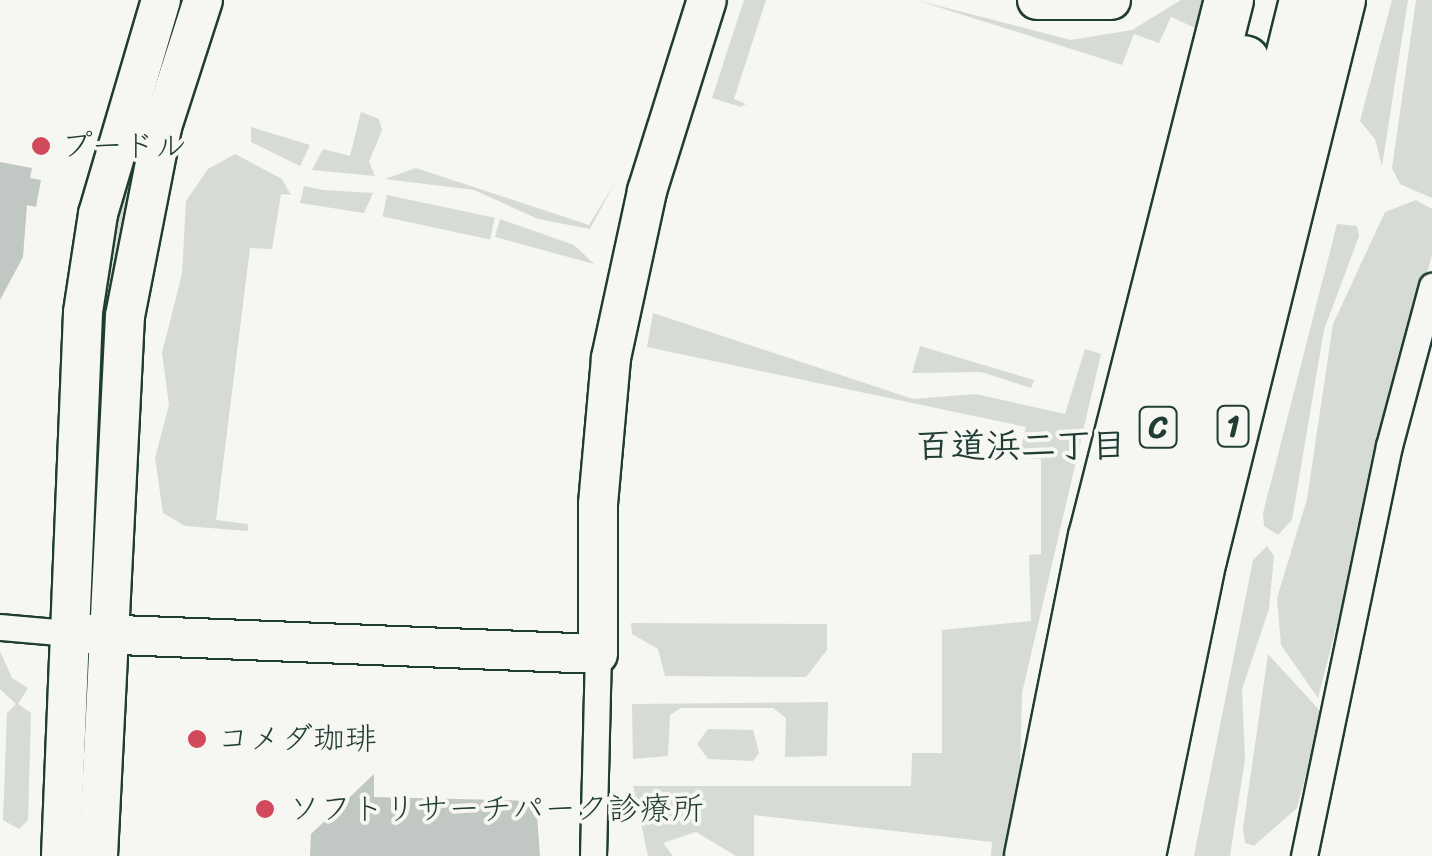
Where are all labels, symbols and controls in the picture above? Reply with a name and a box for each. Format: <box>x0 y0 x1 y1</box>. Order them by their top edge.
place label: プードル <box>61 127 187 165</box>
marker: プードル <box>30 135 52 157</box>
road number: 1 <box>1216 401 1250 451</box>
road number: C <box>1138 402 1178 452</box>
district label: 百道浜二丁目 <box>916 424 1126 466</box>
place label: コメダ珈琲 <box>217 720 377 758</box>
marker: コメダ珈琲 <box>186 728 208 750</box>
place label: ソフトリサーチパーク診療所 <box>288 790 704 828</box>
marker: ソフトリサーチパーク診療所 <box>252 796 278 822</box>

